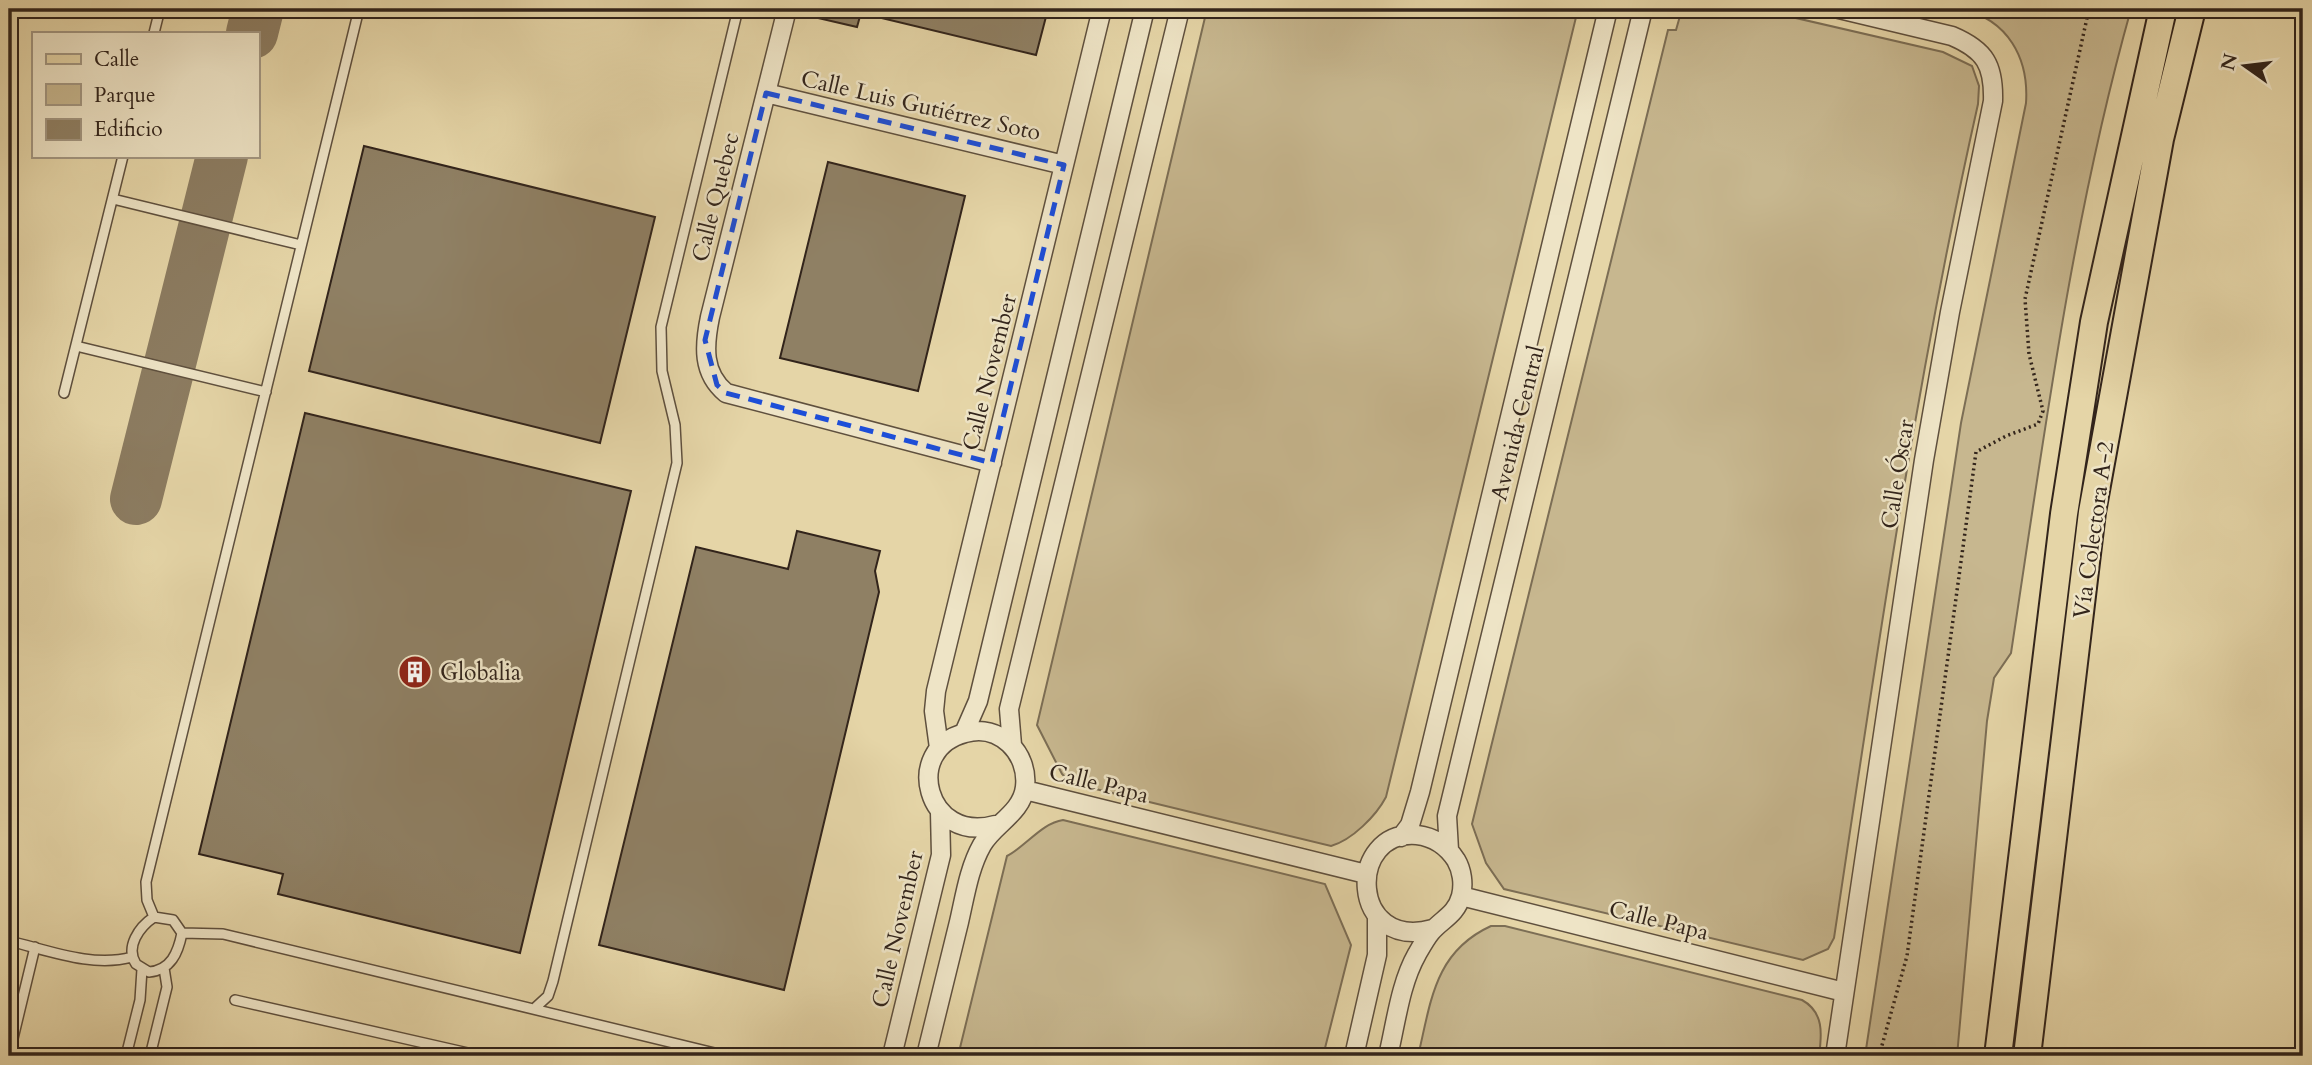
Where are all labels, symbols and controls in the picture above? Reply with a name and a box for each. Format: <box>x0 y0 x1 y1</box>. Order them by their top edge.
legend <box>32 32 259 158</box>
north arrow <box>2210 32 2280 102</box>
text: Calle <box>94 45 139 74</box>
text: N <box>2215 50 2244 73</box>
street label: Calle Luis Gutiérrez Soto <box>798 63 1044 148</box>
text: Parque <box>94 81 155 110</box>
text: Edificio <box>94 115 163 144</box>
street label: Calle Quebec <box>684 129 746 265</box>
street label: Calle November <box>955 290 1024 454</box>
street label: Avenida Central <box>1483 342 1552 504</box>
street label: Calle Óscar <box>1873 416 1922 531</box>
street label: Vía Colectora A-2 <box>2066 439 2121 621</box>
building icon: Globalia <box>396 653 434 691</box>
place label: Globalia <box>440 657 521 688</box>
street label: Calle Papa <box>1046 756 1152 811</box>
street label: Calle November <box>864 847 931 1011</box>
street label: Calle Papa <box>1606 893 1712 948</box>

